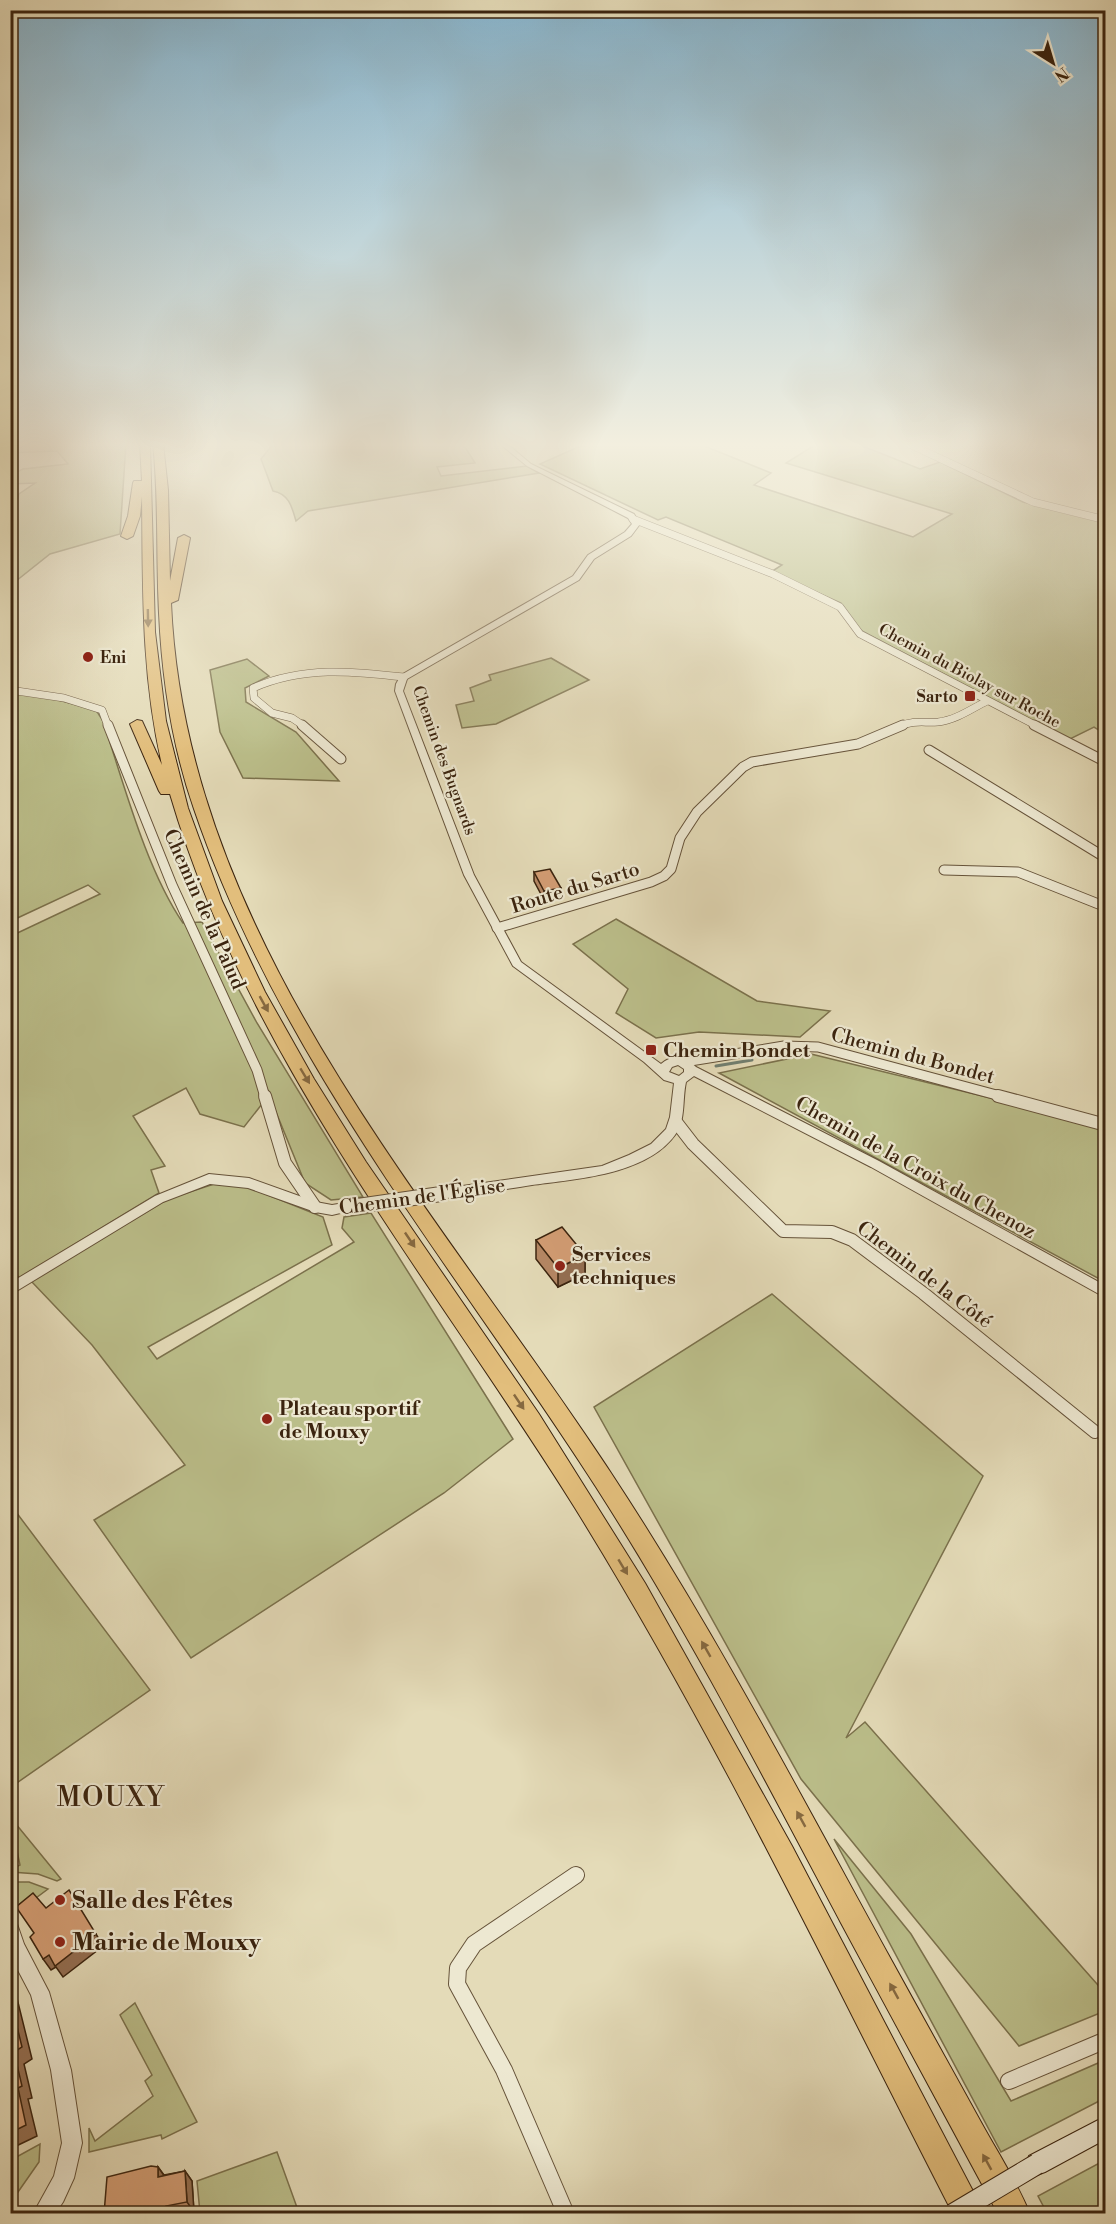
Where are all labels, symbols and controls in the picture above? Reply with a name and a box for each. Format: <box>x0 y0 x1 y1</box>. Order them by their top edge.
north arrow <box>1023 33 1083 93</box>
text: N <box>1050 62 1072 86</box>
one-way arrow <box>144 609 153 628</box>
street label: Chemin du Biolay sur Roche <box>875 619 1064 732</box>
place label: Eni <box>100 648 126 668</box>
marker: Eni <box>81 650 95 664</box>
street label: Chemin des Bugnards <box>408 683 480 838</box>
place label: Sarto <box>917 687 958 707</box>
marker: Sarto <box>963 689 977 703</box>
street label: Chemin de la Palud <box>157 825 251 994</box>
street label: Route du Sarto <box>508 857 643 920</box>
one-way arrow <box>258 996 269 1012</box>
street label: Chemin du Bondet <box>828 1023 997 1090</box>
place label: Chemin Bondet <box>663 1039 811 1064</box>
marker: Chemin Bondet <box>644 1043 658 1057</box>
one-way arrow <box>299 1068 310 1084</box>
street label: Chemin de la Croix du Chenoz <box>791 1092 1040 1245</box>
street label: Chemin de l'Église <box>337 1172 507 1222</box>
street label: Chemin de la Côté <box>851 1216 997 1334</box>
one-way arrow <box>404 1232 416 1248</box>
place label: Services techniques <box>572 1243 676 1291</box>
marker: Services techniques <box>553 1259 567 1273</box>
one-way arrow <box>513 1394 524 1410</box>
place label: Plateau sportif de Mouxy <box>279 1397 422 1445</box>
marker: Plateau sportif de Mouxy <box>260 1412 274 1426</box>
one-way arrow <box>618 1559 628 1576</box>
one-way arrow <box>700 1641 711 1657</box>
district label: MOUXY <box>57 1781 165 1815</box>
one-way arrow <box>796 1811 806 1828</box>
place label: Salle des Fêtes <box>72 1886 233 1916</box>
marker: Salle des Fêtes <box>53 1893 67 1907</box>
place label: Mairie de Mouxy <box>72 1928 262 1958</box>
marker: Mairie de Mouxy <box>53 1935 67 1949</box>
one-way arrow <box>889 1982 899 1999</box>
one-way arrow <box>982 2153 992 2170</box>

